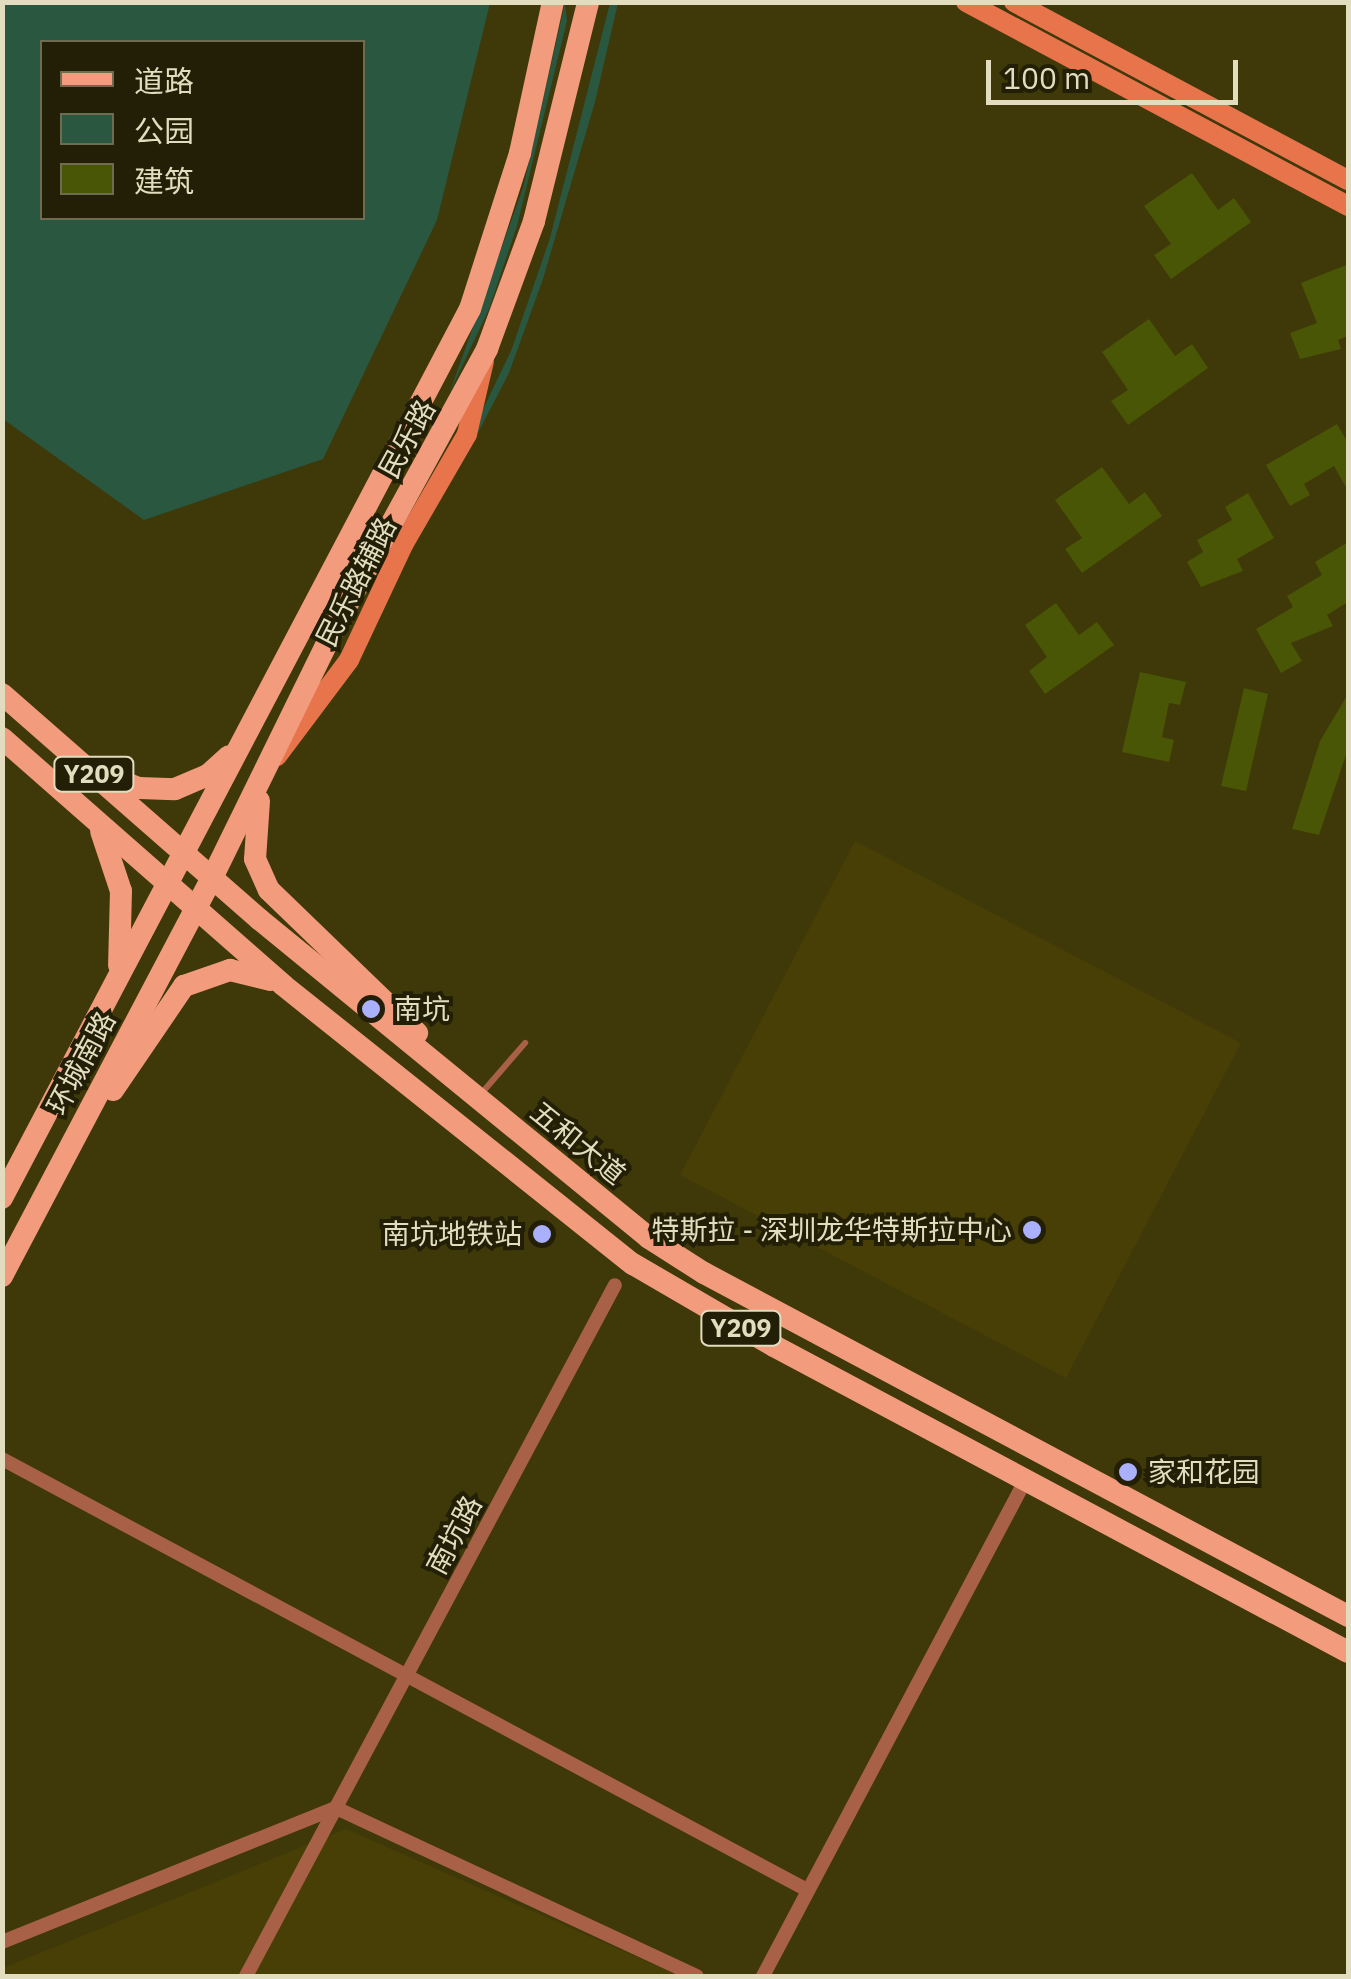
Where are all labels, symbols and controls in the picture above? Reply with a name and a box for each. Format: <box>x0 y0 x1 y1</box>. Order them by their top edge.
legend <box>40 40 365 220</box>
scale bar <box>991 40 1244 102</box>
text: 100 m <box>1003 58 1090 97</box>
text: 道路 <box>134 61 194 100</box>
text: 公园 <box>134 111 194 150</box>
text: 建筑 <box>134 161 194 200</box>
street label: 民乐路 <box>372 394 442 484</box>
street label: 民乐路辅路 <box>309 512 403 652</box>
road number: Y209 <box>52 754 136 794</box>
place label: 南坑 <box>394 992 450 1026</box>
marker: 南坑 <box>358 996 384 1022</box>
street label: 环城南路 <box>40 1006 122 1120</box>
street label: 五和大道 <box>524 1095 632 1191</box>
place label: 特斯拉 - 深圳龙华特斯拉中心 <box>652 1213 1012 1247</box>
place label: 南坑地铁站 <box>382 1217 522 1251</box>
marker: 特斯拉 - 深圳龙华特斯拉中心 <box>1021 1219 1043 1241</box>
marker: 南坑地铁站 <box>531 1223 553 1245</box>
road number: Y209 <box>698 1308 784 1348</box>
place label: 家和花园 <box>1148 1455 1260 1489</box>
marker: 家和花园 <box>1117 1461 1139 1483</box>
street label: 南坑路 <box>419 1490 489 1580</box>

